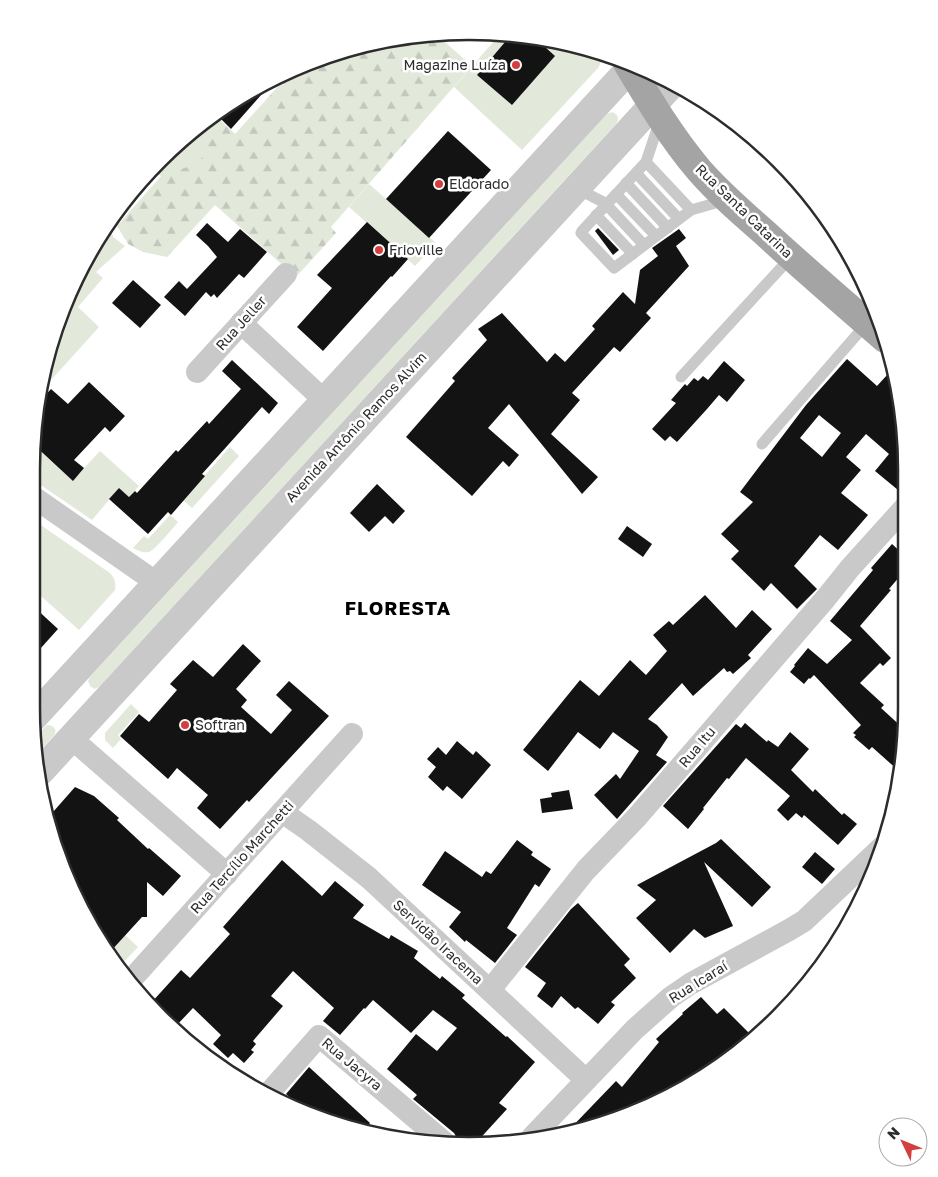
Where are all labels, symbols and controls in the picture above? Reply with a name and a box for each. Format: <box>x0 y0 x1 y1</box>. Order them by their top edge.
place label: Magazine Luíza <box>403 56 506 73</box>
marker: Magazine Luíza <box>510 59 522 71</box>
street label: Rua Santa Catarina <box>692 160 796 261</box>
place label: Eldorado <box>449 175 509 192</box>
marker: Eldorado <box>433 178 445 190</box>
place label: Frioville <box>389 241 443 258</box>
marker: Frioville <box>373 244 385 256</box>
street label: Rua Jeller <box>212 292 270 353</box>
street label: Avenida Antônio Ramos Alvim <box>282 348 430 505</box>
district label: FLORESTA <box>345 596 451 619</box>
place label: Softran <box>195 716 245 733</box>
marker: Softran <box>179 719 191 731</box>
street label: Rua Itu <box>675 723 718 770</box>
street label: Rua Tercílio Marchetti <box>186 797 297 917</box>
street label: Servidão Iracema <box>390 896 487 988</box>
street label: Rua Icaraí <box>665 956 731 1006</box>
street label: Rua Jacyra <box>319 1034 386 1094</box>
north arrow <box>878 1117 928 1167</box>
text: N <box>883 1123 903 1142</box>

